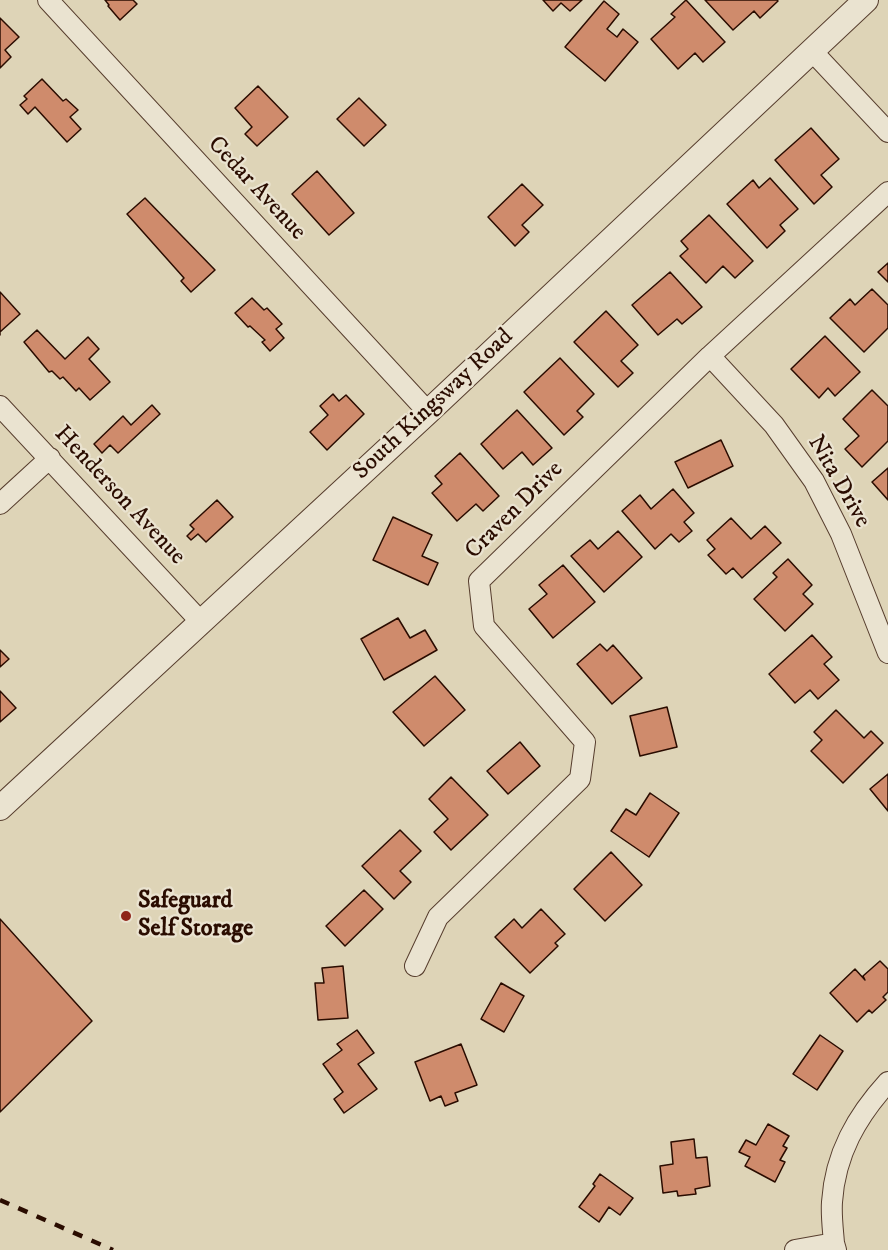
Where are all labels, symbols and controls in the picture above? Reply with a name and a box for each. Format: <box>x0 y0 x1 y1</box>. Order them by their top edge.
street label: Cedar Avenue <box>201 131 311 247</box>
street label: South Kingsway Road <box>348 323 520 487</box>
street label: Henderson Avenue <box>47 420 191 572</box>
street label: Nita Drive <box>800 431 876 533</box>
street label: Craven Drive <box>460 456 570 566</box>
place label: Safeguard Self Storage <box>138 888 253 944</box>
marker: Safeguard Self Storage <box>119 909 133 923</box>

